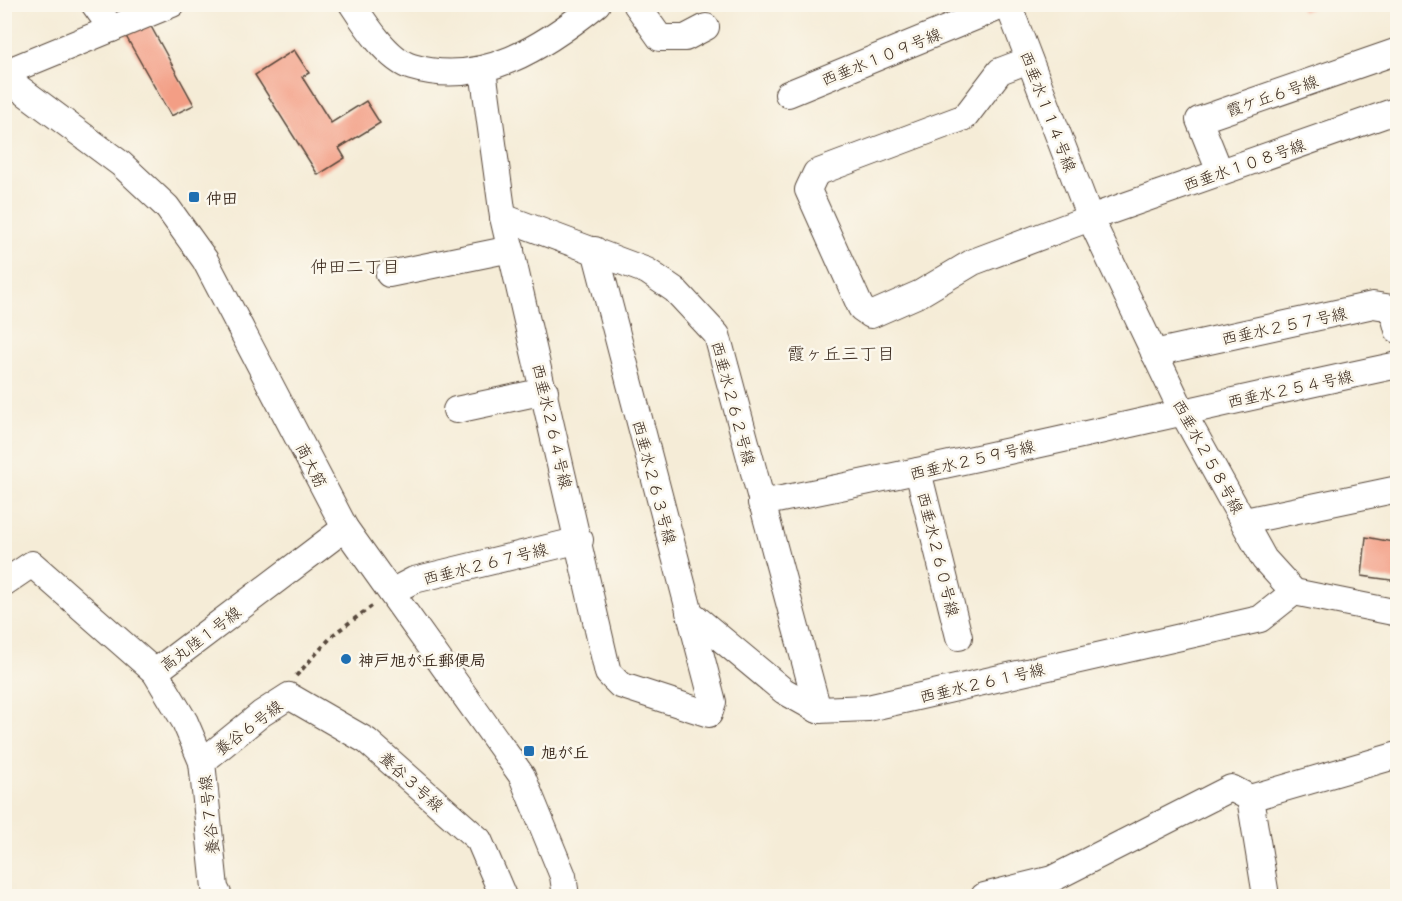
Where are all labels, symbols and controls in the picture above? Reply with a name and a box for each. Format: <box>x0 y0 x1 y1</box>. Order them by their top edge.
street label: 西垂水１０９号線 <box>818 22 944 90</box>
street label: 西垂水１１４号線 <box>1016 47 1082 175</box>
street label: 霞ケ丘６号線 <box>1223 69 1321 121</box>
street label: 西垂水１０８号線 <box>1180 133 1308 195</box>
place label: 仲田 <box>206 187 238 208</box>
marker: 仲田 <box>187 190 201 204</box>
district label: 仲田二丁目 <box>310 254 400 278</box>
street label: 西垂水２５７号線 <box>1219 301 1349 349</box>
street label: 西垂水２６２号線 <box>707 338 761 468</box>
district label: 霞ヶ丘三丁目 <box>787 341 895 365</box>
street label: 西垂水２６４号線 <box>528 361 578 491</box>
street label: 西垂水２５４号線 <box>1225 364 1355 412</box>
street label: 西垂水２５８号線 <box>1169 395 1249 517</box>
street label: 西垂水２６３号線 <box>628 417 682 547</box>
street label: 西垂水２５９号線 <box>907 434 1037 484</box>
street label: 商大筋 <box>292 439 332 491</box>
street label: 西垂水２６０号線 <box>913 489 965 619</box>
street label: 西垂水２６７号線 <box>420 537 550 589</box>
street label: 高丸陸１号線 <box>155 601 245 675</box>
place label: 神戸旭が丘郵便局 <box>358 649 486 670</box>
marker: 神戸旭が丘郵便局 <box>339 652 353 666</box>
street label: 西垂水２６１号線 <box>917 657 1047 707</box>
street label: 養谷６号線 <box>210 695 286 759</box>
place label: 旭が丘 <box>541 741 589 762</box>
marker: 旭が丘 <box>522 744 536 758</box>
street label: 養谷３号線 <box>375 746 449 816</box>
street label: 養谷７号線 <box>193 774 223 856</box>

